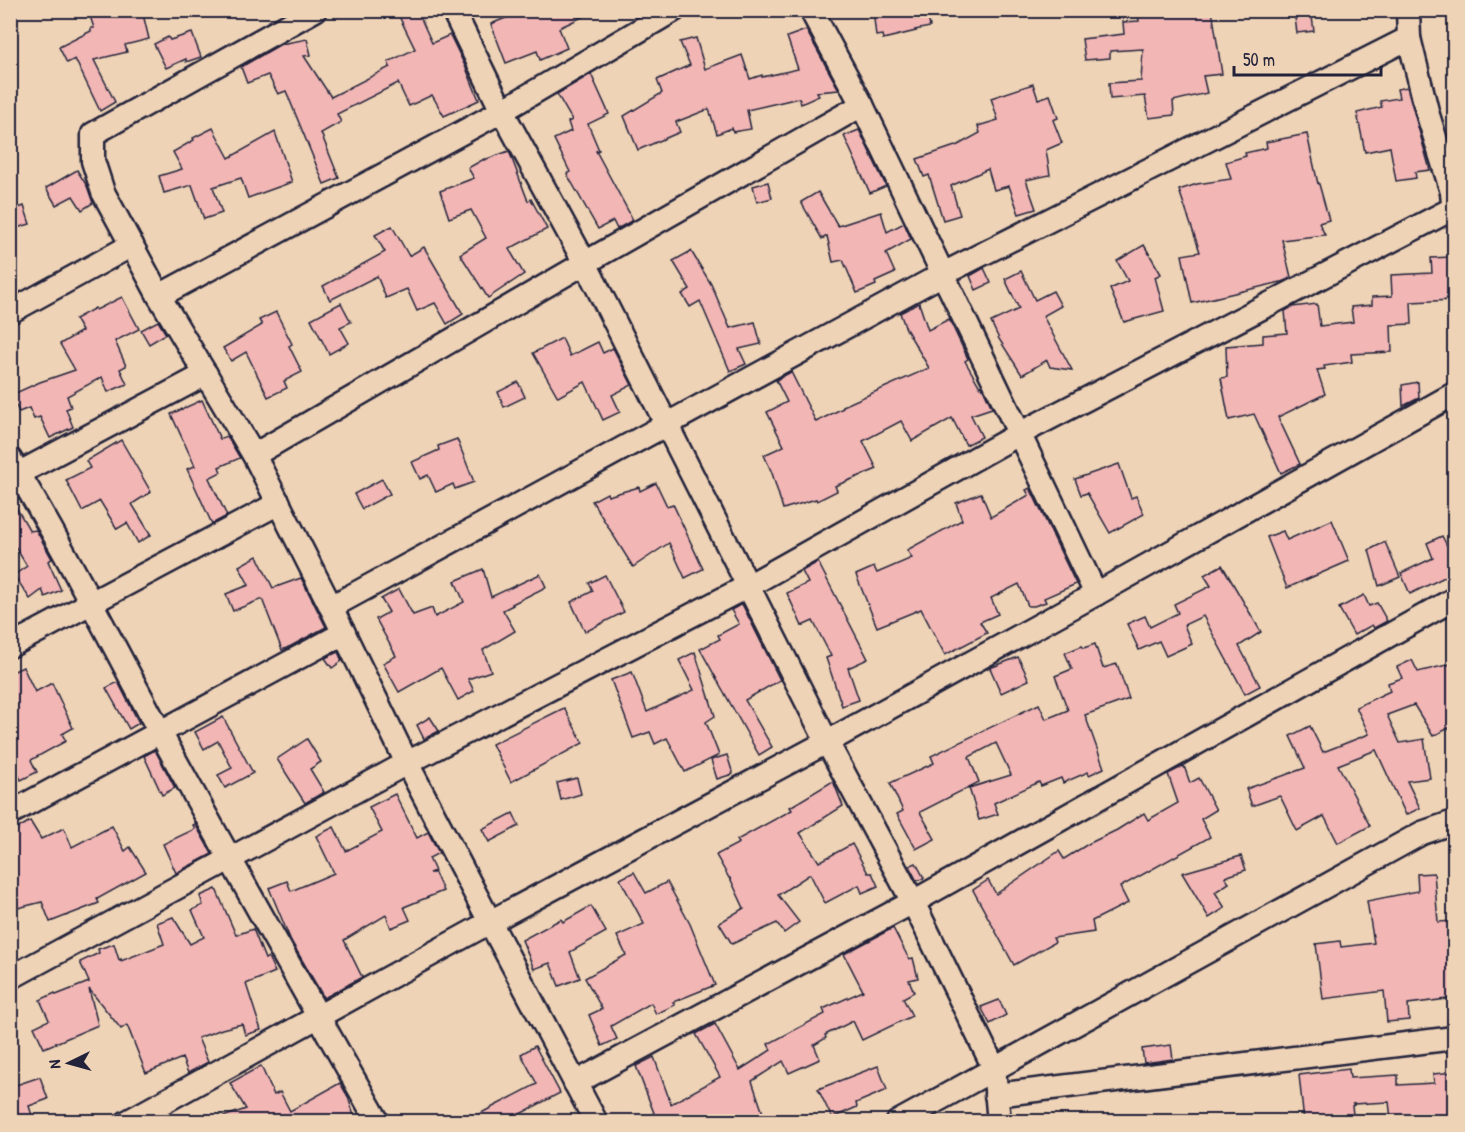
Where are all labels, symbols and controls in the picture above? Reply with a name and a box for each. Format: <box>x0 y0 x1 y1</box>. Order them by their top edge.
scale bar <box>1234 39 1381 77</box>
text: 50 m <box>1243 47 1275 72</box>
north arrow <box>39 1033 99 1093</box>
text: N <box>43 1059 65 1070</box>

